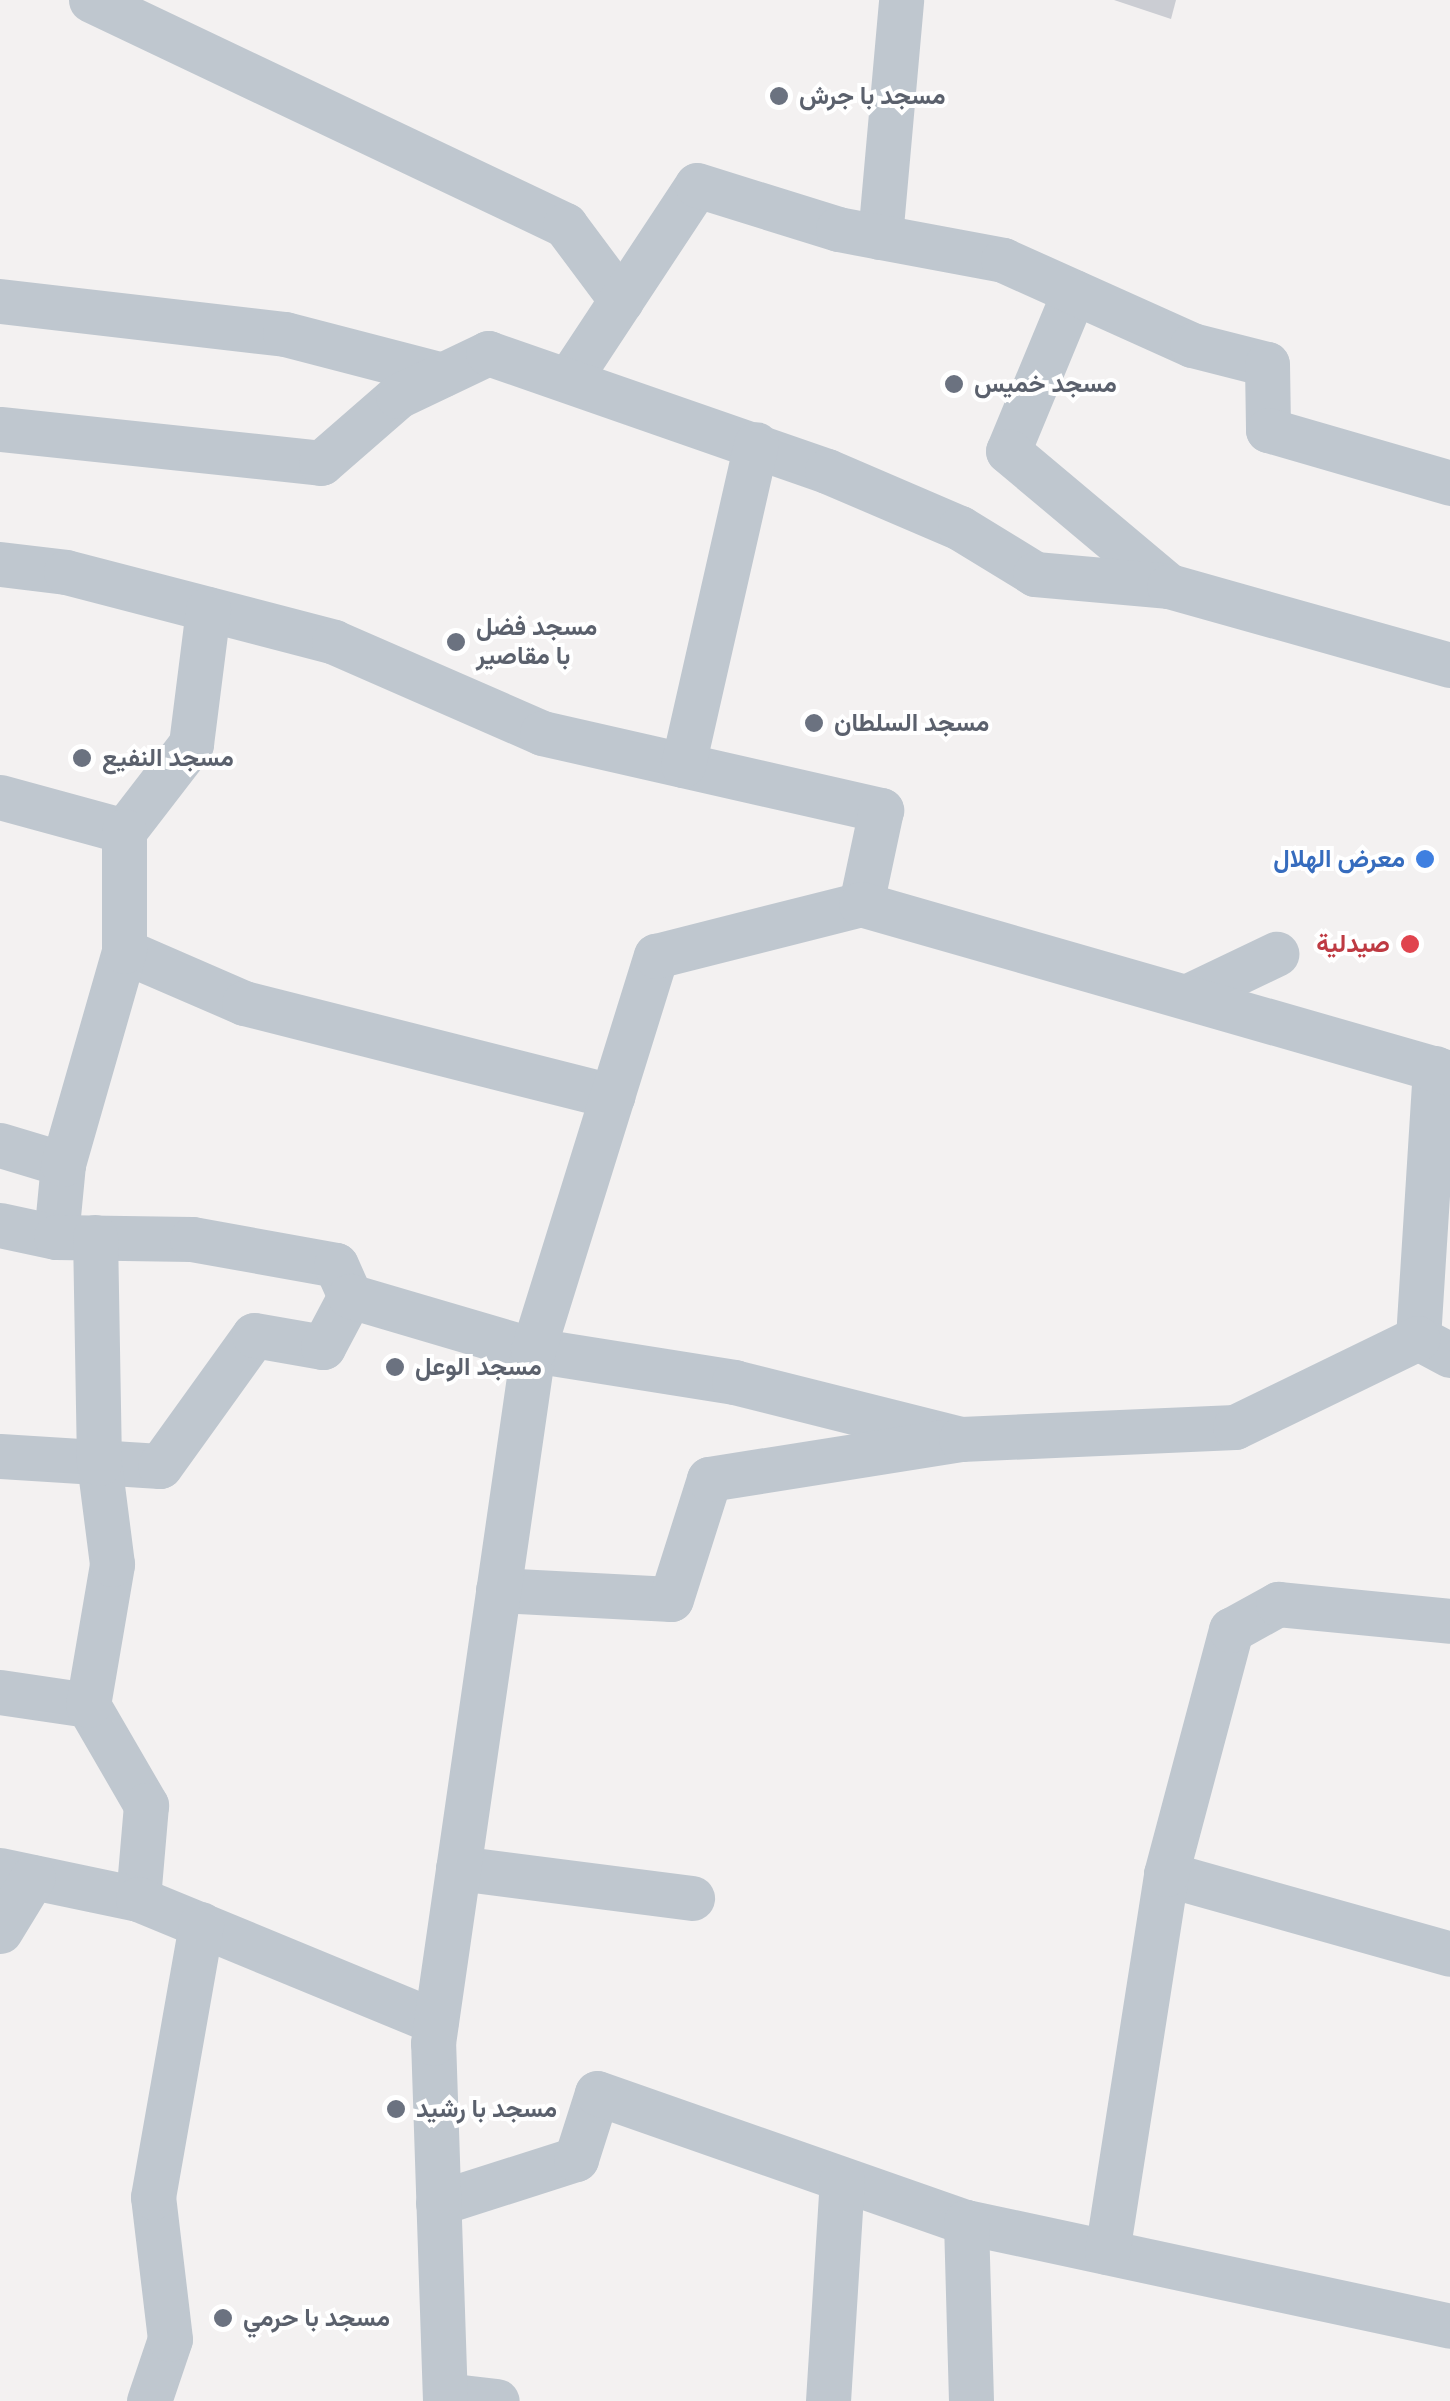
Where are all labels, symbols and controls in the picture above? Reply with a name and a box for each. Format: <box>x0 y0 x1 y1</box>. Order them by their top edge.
place label: مسجد با جرش <box>799 81 946 111</box>
marker: مسجد با جرش <box>768 85 790 107</box>
place label: مسجد خميس <box>974 369 1117 399</box>
marker: مسجد خميس <box>943 373 965 395</box>
place label: مسجد فضل با مقاصير <box>476 613 597 672</box>
marker: مسجد فضل با مقاصير <box>445 631 467 653</box>
place label: مسجد السلطان <box>834 708 989 738</box>
marker: مسجد السلطان <box>803 712 825 734</box>
place label: مسجد النفيع <box>102 743 234 773</box>
marker: مسجد النفيع <box>71 747 93 769</box>
place label: معرض الهلال <box>1273 844 1405 874</box>
marker: معرض الهلال <box>1414 848 1436 870</box>
place label: صيدلية <box>1316 929 1390 959</box>
marker: صيدلية <box>1399 933 1421 955</box>
place label: مسجد الوعل <box>415 1352 542 1382</box>
marker: مسجد الوعل <box>384 1356 406 1378</box>
place label: مسجد با رشيد <box>416 2094 557 2124</box>
marker: مسجد با رشيد <box>385 2098 407 2120</box>
place label: مسجد با حرمي <box>243 2303 390 2333</box>
marker: مسجد با حرمي <box>212 2307 234 2329</box>

